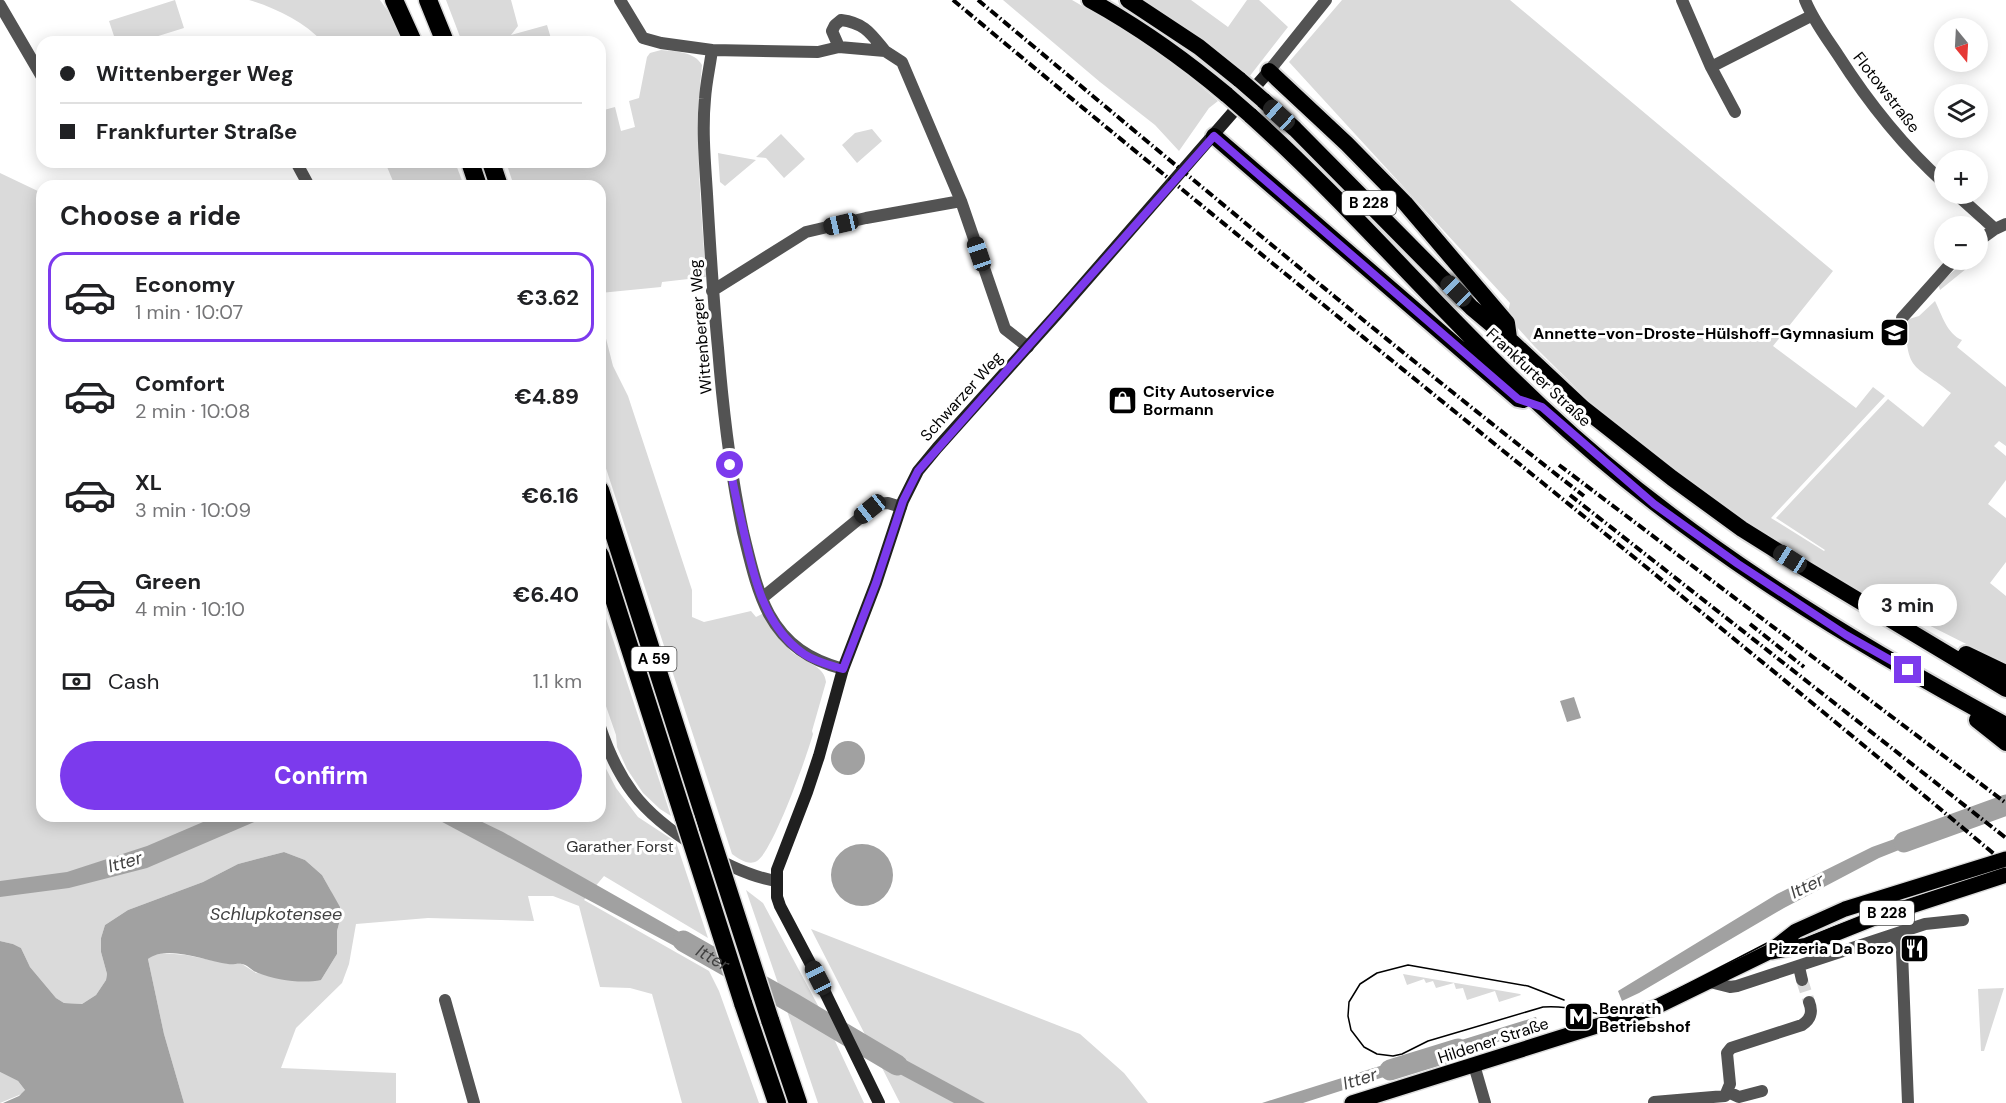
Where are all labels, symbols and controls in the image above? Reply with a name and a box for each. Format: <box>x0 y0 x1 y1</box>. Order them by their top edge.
north arrow <box>1934 18 1988 72</box>
map controls <box>1934 18 1988 270</box>
street label: Flotowstraße <box>1849 48 1925 137</box>
text: Wittenberger Weg <box>96 59 294 88</box>
button: layers <box>1934 84 1988 138</box>
car <box>1260 96 1298 134</box>
text: Frankfurter Straße <box>96 117 297 146</box>
button: + <box>1934 150 1988 204</box>
road number: B 228 <box>1342 191 1396 215</box>
text: Choose a ride <box>60 198 241 233</box>
car <box>821 211 861 237</box>
button: − <box>1934 216 1988 270</box>
car <box>965 234 993 274</box>
street label: Wittenberger Weg <box>684 259 717 395</box>
icon: car <box>63 270 117 324</box>
text: Economy <box>135 270 235 299</box>
car <box>1437 272 1475 310</box>
text: €3.62 <box>517 283 579 312</box>
text: 1 min · 10:07 <box>135 299 243 325</box>
school or university icon: Annette-von-Droste-Hülshoff-Gymnasium <box>1879 317 1911 349</box>
street label: Frankfurter Straße <box>1482 323 1596 431</box>
place label: Annette-von-Droste-Hülshoff-Gymnasium <box>1533 323 1874 344</box>
street label: Schwarzer Weg <box>916 347 1007 446</box>
icon: car <box>63 369 117 423</box>
text: Comfort <box>135 369 225 398</box>
place label: City Autoservice Bormann <box>1143 381 1275 420</box>
text: €4.89 <box>514 382 579 411</box>
shop icon: City Autoservice Bormann <box>1106 384 1138 416</box>
text: 2 min · 10:08 <box>135 398 250 424</box>
route start <box>716 451 743 478</box>
icon: car <box>63 468 117 522</box>
text: XL <box>135 468 162 497</box>
text: €6.16 <box>522 481 579 510</box>
car <box>850 491 890 527</box>
text: 3 min · 10:09 <box>135 497 251 523</box>
car <box>1770 542 1810 576</box>
icon: car <box>63 567 117 621</box>
text: Green <box>135 567 201 596</box>
text: €6.40 <box>513 580 579 609</box>
callout: 3 min <box>1858 583 1958 625</box>
text: 3 min <box>1881 592 1934 618</box>
text: 4 min · 10:10 <box>135 596 245 622</box>
road number: A 59 <box>632 647 676 671</box>
route end <box>1894 656 1921 683</box>
icon: cash <box>60 665 93 698</box>
text: Cash <box>108 667 159 696</box>
text: 1.1 km <box>533 668 582 694</box>
button: Confirm <box>60 741 582 810</box>
park label: Garather Forst <box>566 836 674 857</box>
water label: Itter <box>105 845 146 878</box>
water label: Itter <box>1786 867 1829 904</box>
road number: B 228 <box>1860 901 1914 925</box>
water label: Schlupkotensee <box>210 902 342 926</box>
restaurant icon: Pizzeria Da Bozo <box>1899 932 1931 964</box>
place label: Pizzeria Da Bozo <box>1768 938 1894 959</box>
water label: Itter <box>691 939 735 977</box>
car <box>802 958 834 998</box>
place label: Benrath Betriebshof <box>1599 998 1691 1037</box>
metro station icon: Benrath Betriebshof <box>1562 1001 1594 1033</box>
street label: Hildener Straße <box>1435 1013 1551 1068</box>
water label: Itter <box>1340 1062 1381 1096</box>

